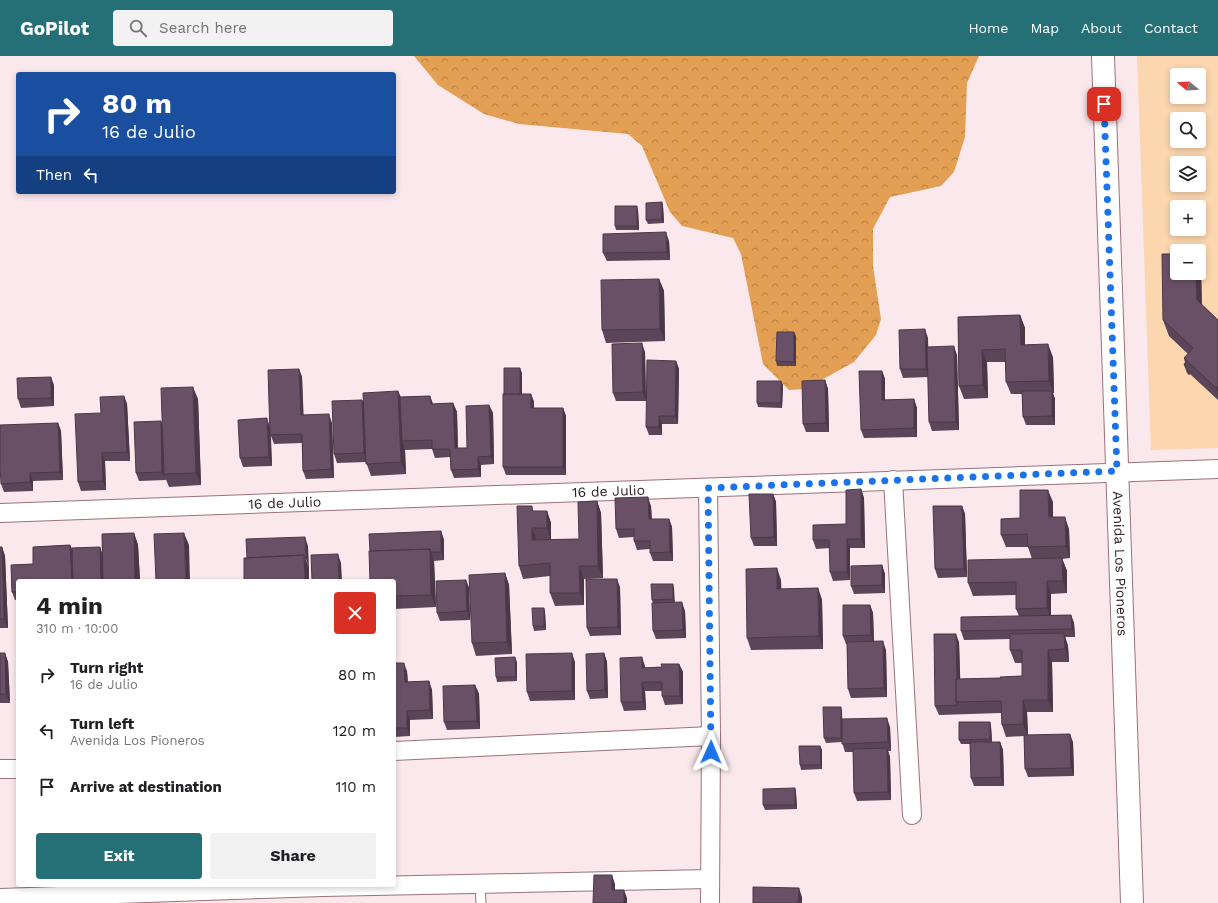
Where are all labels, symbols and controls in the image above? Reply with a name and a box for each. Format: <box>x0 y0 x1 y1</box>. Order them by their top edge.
search box <box>113 10 393 46</box>
text: GoPilot <box>20 17 89 40</box>
icon: search <box>127 17 149 39</box>
text: Search here <box>159 19 247 37</box>
text: Home <box>968 20 1008 36</box>
text: Map <box>1030 20 1059 36</box>
text: About <box>1081 20 1122 36</box>
text: Contact <box>1144 20 1198 36</box>
north arrow <box>1170 68 1206 104</box>
map controls <box>1170 68 1206 280</box>
text: 80 m <box>102 87 172 120</box>
pin <box>1087 87 1121 121</box>
icon: right <box>36 88 88 140</box>
icon: arrive <box>1093 93 1115 115</box>
button: search <box>1170 112 1206 148</box>
text: 16 de Julio <box>102 121 196 142</box>
button: layers <box>1170 156 1206 192</box>
icon: left <box>80 164 102 186</box>
text: Then <box>36 166 72 184</box>
button: + <box>1170 200 1206 236</box>
button: − <box>1170 244 1206 280</box>
street label: 16 de Julio <box>572 482 645 500</box>
street label: Avenida Los Pioneros <box>1110 491 1131 637</box>
street label: 16 de Julio <box>248 493 322 512</box>
text: 4 min <box>36 592 103 620</box>
button: close <box>334 592 376 634</box>
text: 310 m · 10:00 <box>36 621 118 636</box>
text: Turn right <box>70 659 143 677</box>
icon: right <box>36 664 58 686</box>
text: 80 m <box>338 666 376 684</box>
text: 16 de Julio <box>70 677 138 692</box>
text: Turn left <box>70 715 134 733</box>
icon: left <box>36 720 58 742</box>
text: 120 m <box>333 722 376 740</box>
position arrow <box>690 731 732 773</box>
text: Avenida Los Pioneros <box>70 733 205 748</box>
icon: arrive <box>36 776 58 798</box>
text: Arrive at destination <box>70 778 222 796</box>
text: 110 m <box>336 778 376 796</box>
button: Exit <box>36 833 202 879</box>
button: Share <box>210 833 376 879</box>

